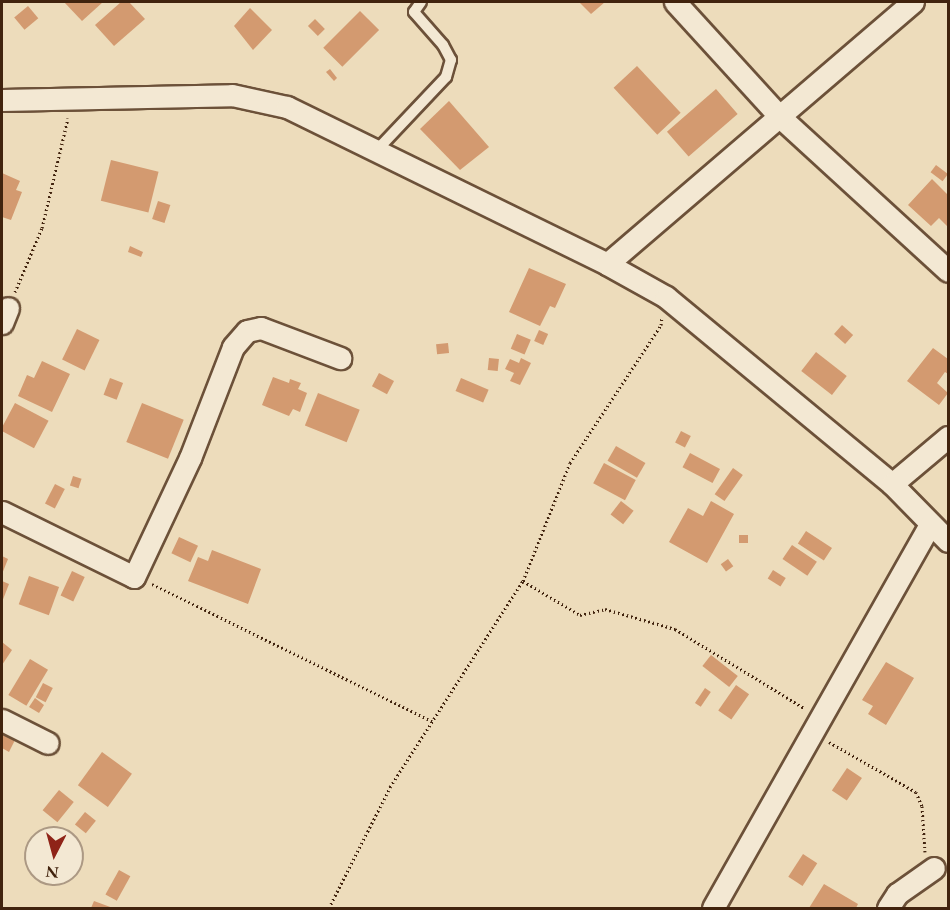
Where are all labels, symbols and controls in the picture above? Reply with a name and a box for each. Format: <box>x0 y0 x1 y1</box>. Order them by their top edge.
north arrow <box>24 826 84 886</box>
text: N <box>45 861 60 884</box>

